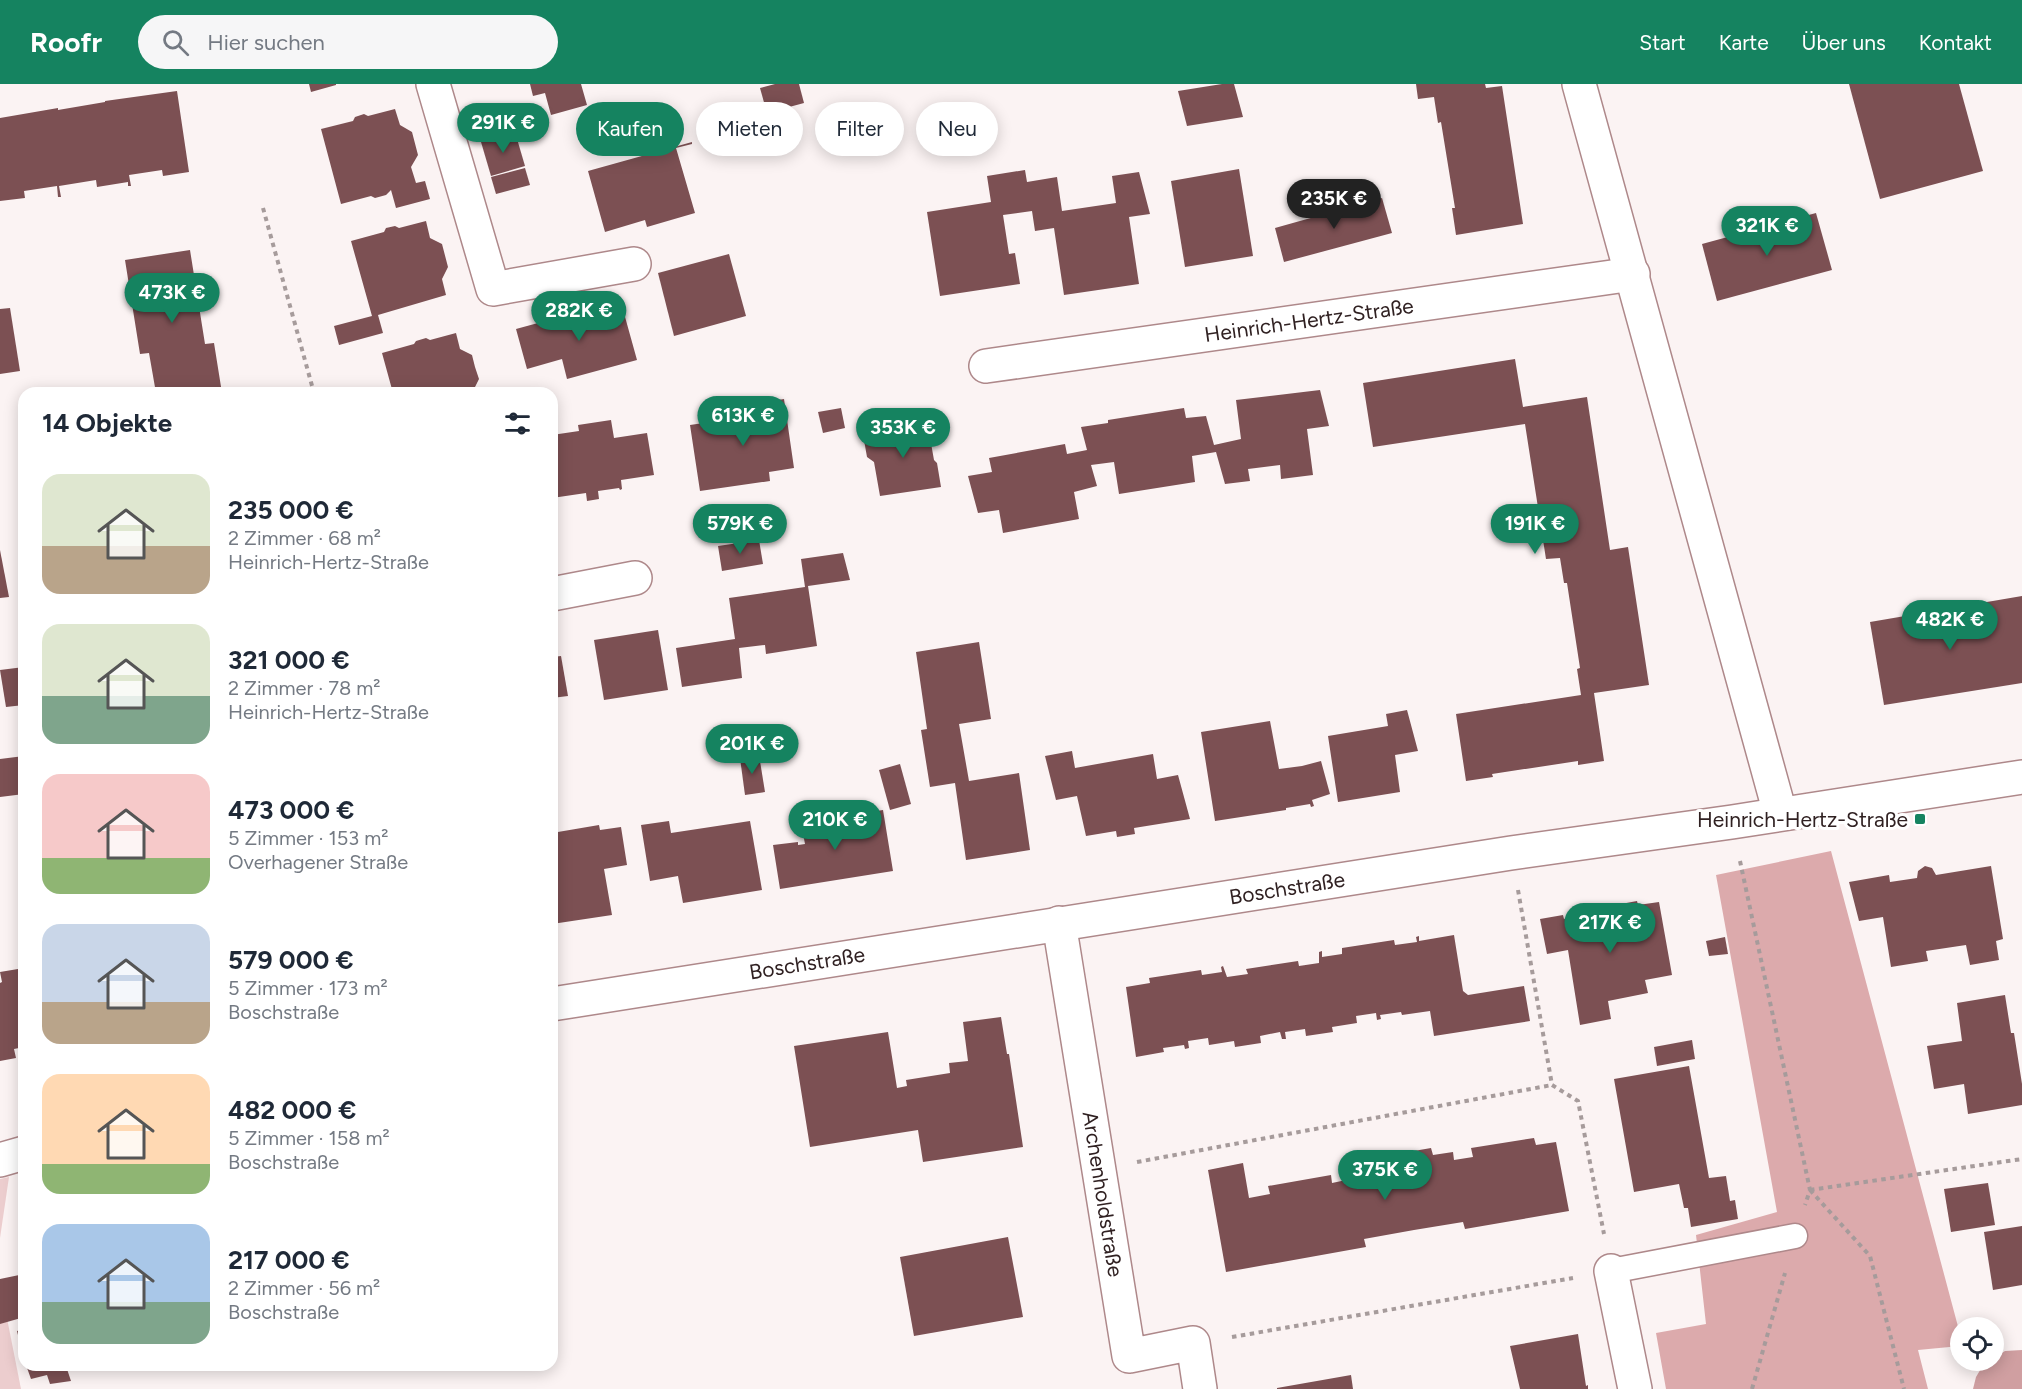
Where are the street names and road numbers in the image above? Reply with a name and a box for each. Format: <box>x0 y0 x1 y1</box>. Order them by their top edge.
street label: Heinrich-Hertz-Straße <box>1203 293 1415 347</box>
street label: Boschstraße <box>1227 867 1347 909</box>
street label: Boschstraße <box>747 942 867 984</box>
street label: Archenholdstraße <box>1078 1109 1128 1279</box>

